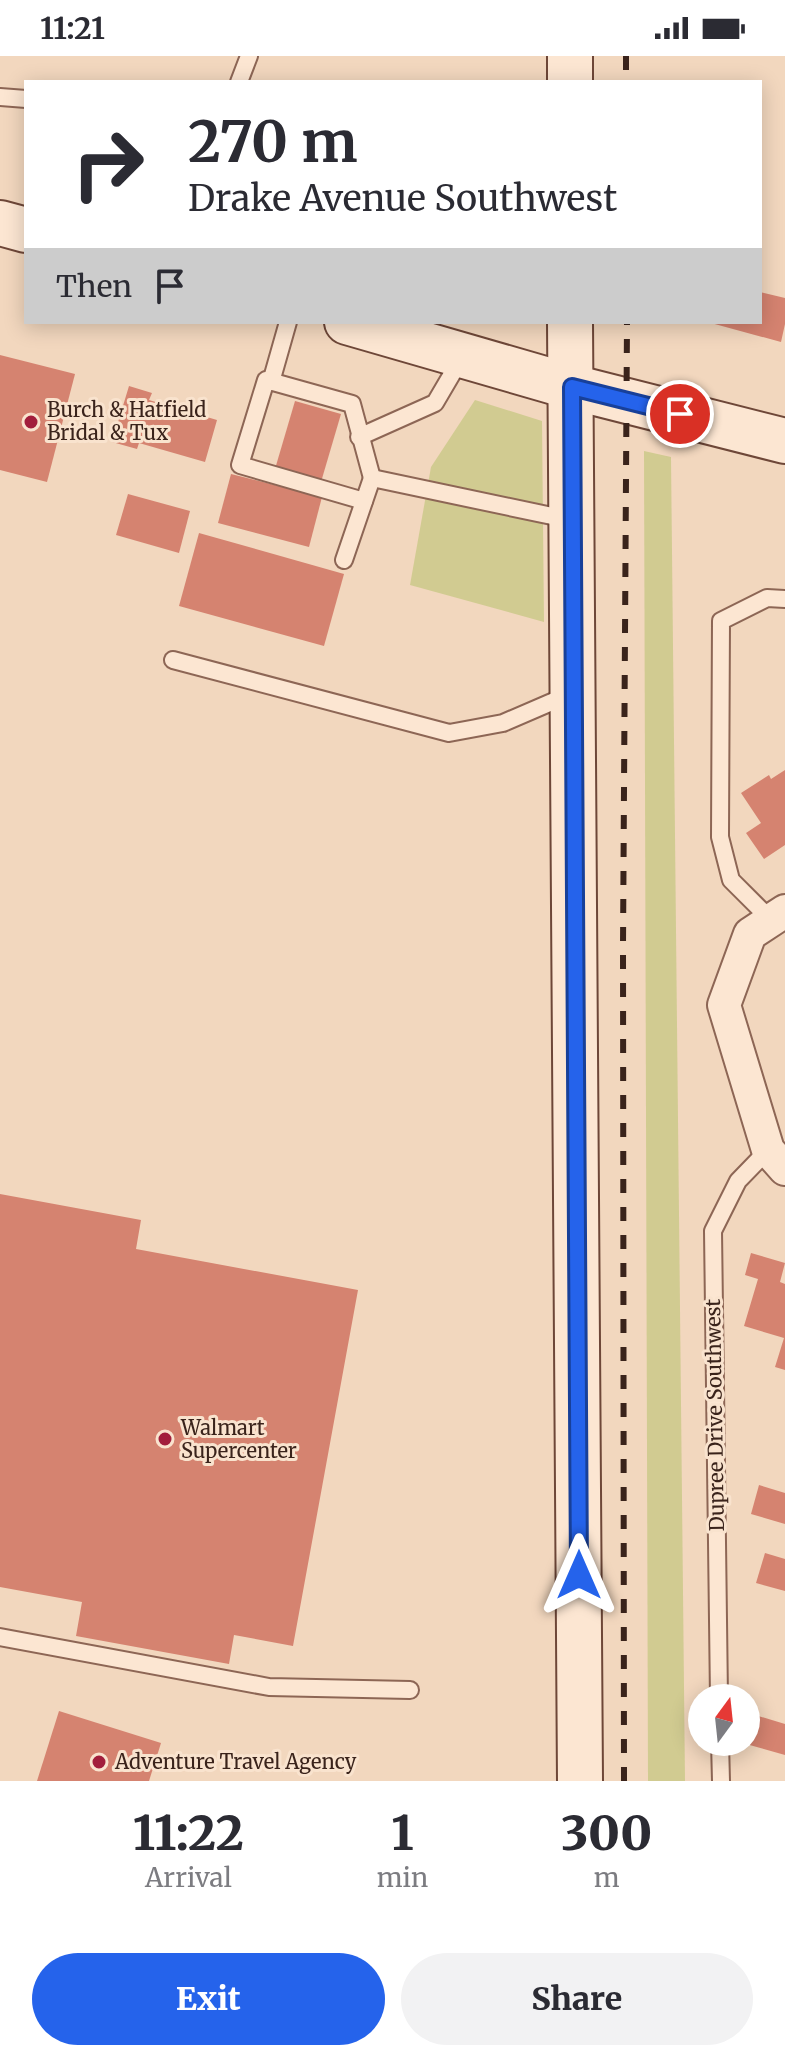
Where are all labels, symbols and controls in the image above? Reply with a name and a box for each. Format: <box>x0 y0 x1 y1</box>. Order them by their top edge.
text: 11:21 <box>40 9 105 47</box>
text: 270 m <box>188 107 358 177</box>
icon: right <box>56 112 160 216</box>
text: Drake Avenue Southwest <box>188 176 617 221</box>
icon: arrive <box>148 264 192 308</box>
text: Then <box>56 267 132 305</box>
pin <box>646 380 714 448</box>
icon: arrive <box>658 392 702 436</box>
place label: Burch & Hatfield Bridal & Tux <box>47 397 206 445</box>
marker: Burch & Hatfield Bridal & Tux <box>22 413 40 431</box>
street label: Dupree Drive Southwest <box>700 1298 729 1532</box>
place label: Walmart Supercenter <box>180 1415 297 1463</box>
marker: Walmart Supercenter <box>156 1430 174 1448</box>
position arrow <box>537 1533 621 1617</box>
north arrow <box>688 1684 760 1756</box>
map controls <box>688 1684 760 1756</box>
place label: Adventure Travel Agency <box>114 1749 357 1774</box>
marker: Adventure Travel Agency <box>90 1753 108 1771</box>
text: 11:22 <box>133 1803 244 1863</box>
text: 1 <box>391 1803 414 1863</box>
text: 300 <box>561 1803 652 1863</box>
text: Arrival <box>145 1861 232 1894</box>
text: min <box>377 1861 428 1894</box>
text: m <box>594 1861 620 1894</box>
button: Exit <box>32 1953 385 2045</box>
button: Share <box>401 1953 753 2045</box>

